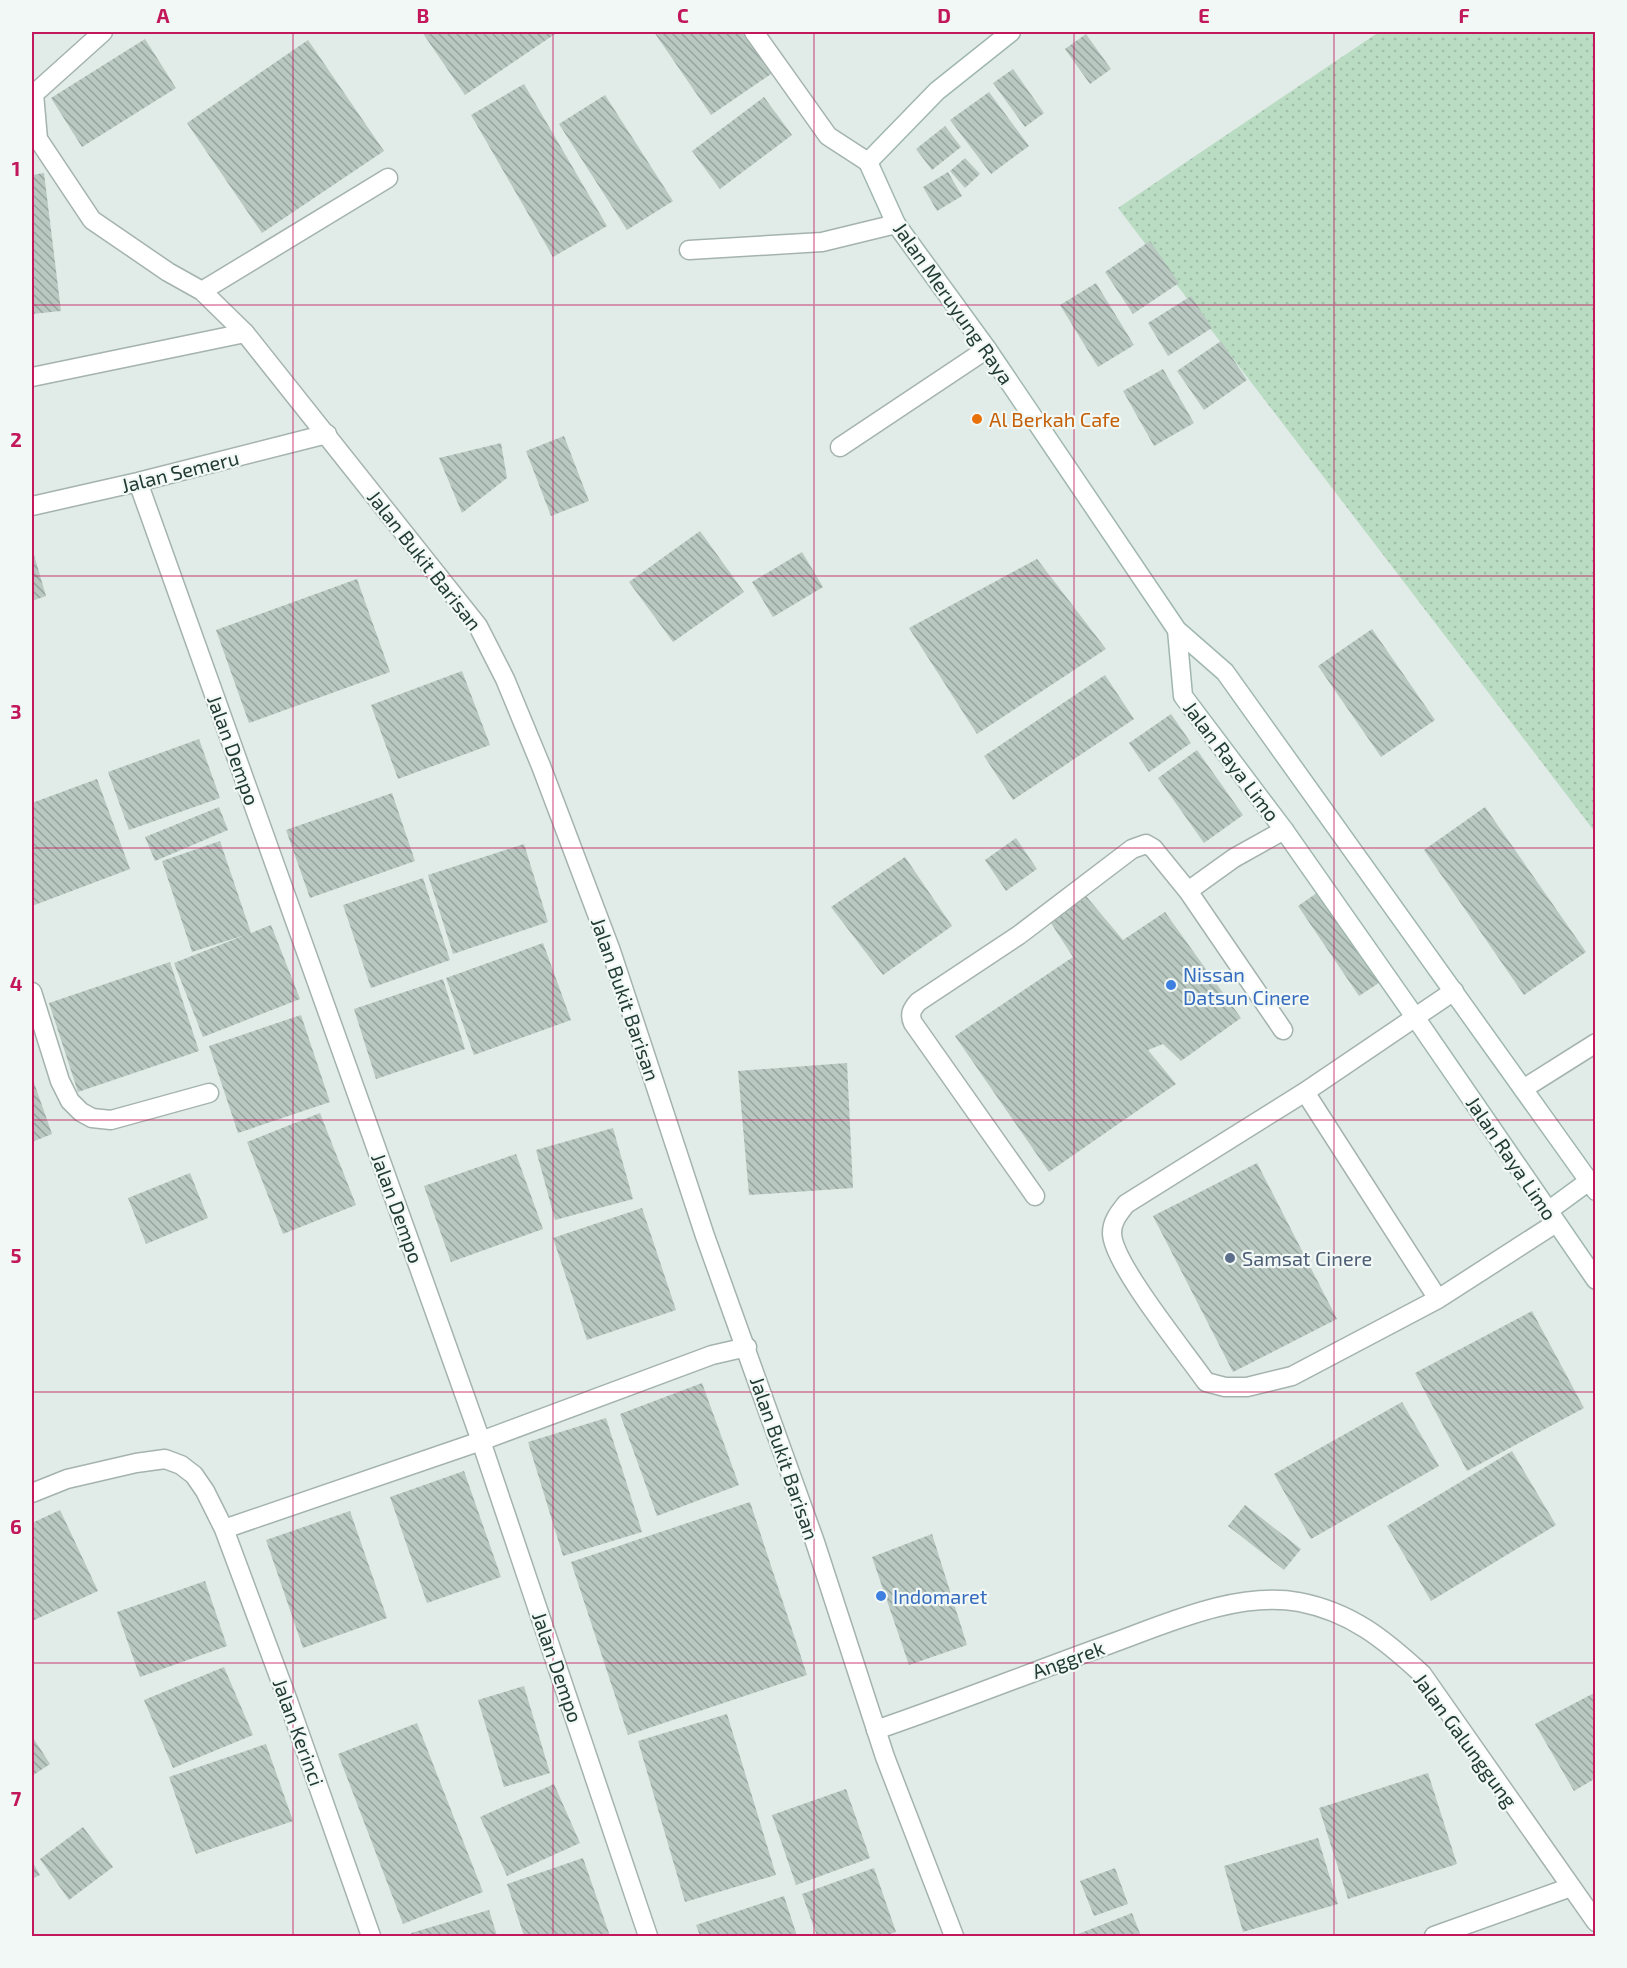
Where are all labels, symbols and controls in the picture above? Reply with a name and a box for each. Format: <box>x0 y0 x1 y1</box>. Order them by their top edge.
text: A <box>156 3 170 27</box>
text: B <box>417 3 429 27</box>
text: C <box>677 3 689 27</box>
text: D <box>937 3 951 27</box>
text: E <box>1198 3 1210 27</box>
text: F <box>1458 3 1470 27</box>
text: 1 <box>12 156 20 180</box>
street label: Jalan Meruyung Raya <box>889 217 1019 389</box>
place label: Al Berkah Cafe <box>989 407 1120 431</box>
marker: Al Berkah Cafe <box>970 412 984 426</box>
text: 2 <box>10 427 22 451</box>
street label: Jalan Semeru <box>119 445 241 497</box>
street label: Jalan Bukit Barisan <box>363 485 487 635</box>
street label: Jalan Dempo <box>203 692 265 808</box>
street label: Jalan Raya Limo <box>1179 696 1285 826</box>
text: 3 <box>10 699 22 723</box>
street label: Jalan Bukit Barisan <box>587 914 665 1084</box>
place label: Nissan Datsun Cinere <box>1183 962 1310 1009</box>
text: 4 <box>10 971 23 995</box>
marker: Nissan Datsun Cinere <box>1164 978 1178 992</box>
street label: Jalan Raya Limo <box>1462 1092 1562 1224</box>
street label: Jalan Dempo <box>367 1150 429 1266</box>
text: 5 <box>10 1243 22 1267</box>
place label: Samsat Cinere <box>1242 1246 1372 1270</box>
marker: Samsat Cinere <box>1223 1251 1237 1265</box>
street label: Jalan Bukit Barisan <box>746 1373 824 1543</box>
text: 6 <box>10 1514 22 1538</box>
place label: Indomaret <box>893 1584 988 1608</box>
marker: Indomaret <box>874 1589 888 1603</box>
street label: Jalan Dempo <box>528 1609 588 1725</box>
street label: Anggrek <box>1029 1635 1107 1683</box>
street label: Jalan Galunggung <box>1409 1668 1523 1812</box>
street label: Jalan Kerinci <box>268 1675 330 1789</box>
text: 7 <box>11 1786 22 1810</box>

